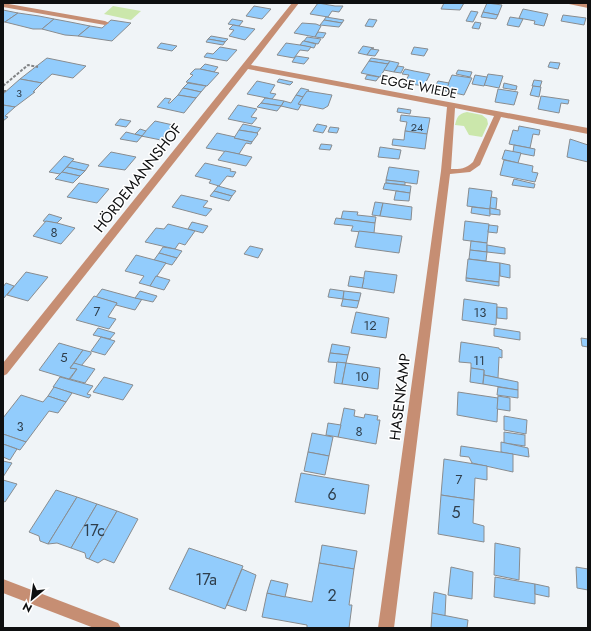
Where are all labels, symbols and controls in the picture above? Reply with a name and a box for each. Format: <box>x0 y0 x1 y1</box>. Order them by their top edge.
street label: EGGE WIEDE <box>379 70 459 103</box>
house number: 3 <box>16 85 22 101</box>
street label: HÖRDEMANNSHOF <box>88 119 188 237</box>
house number: 24 <box>411 119 424 135</box>
house number: 8 <box>50 223 58 242</box>
house number: 7 <box>94 302 101 321</box>
house number: 13 <box>474 303 486 322</box>
house number: 12 <box>363 316 377 335</box>
house number: 5 <box>60 348 68 367</box>
house number: 11 <box>473 351 485 370</box>
street label: HASENKAMP <box>384 352 416 442</box>
house number: 10 <box>355 367 369 386</box>
house number: 3 <box>16 417 24 436</box>
house number: 8 <box>355 422 363 441</box>
house number: 7 <box>456 470 463 489</box>
house number: 6 <box>327 483 337 506</box>
house number: 5 <box>451 501 461 524</box>
house number: 17c <box>83 519 105 542</box>
house number: 17a <box>195 568 217 591</box>
north arrow <box>12 579 52 619</box>
house number: 2 <box>327 584 337 607</box>
text: N <box>19 599 35 617</box>

